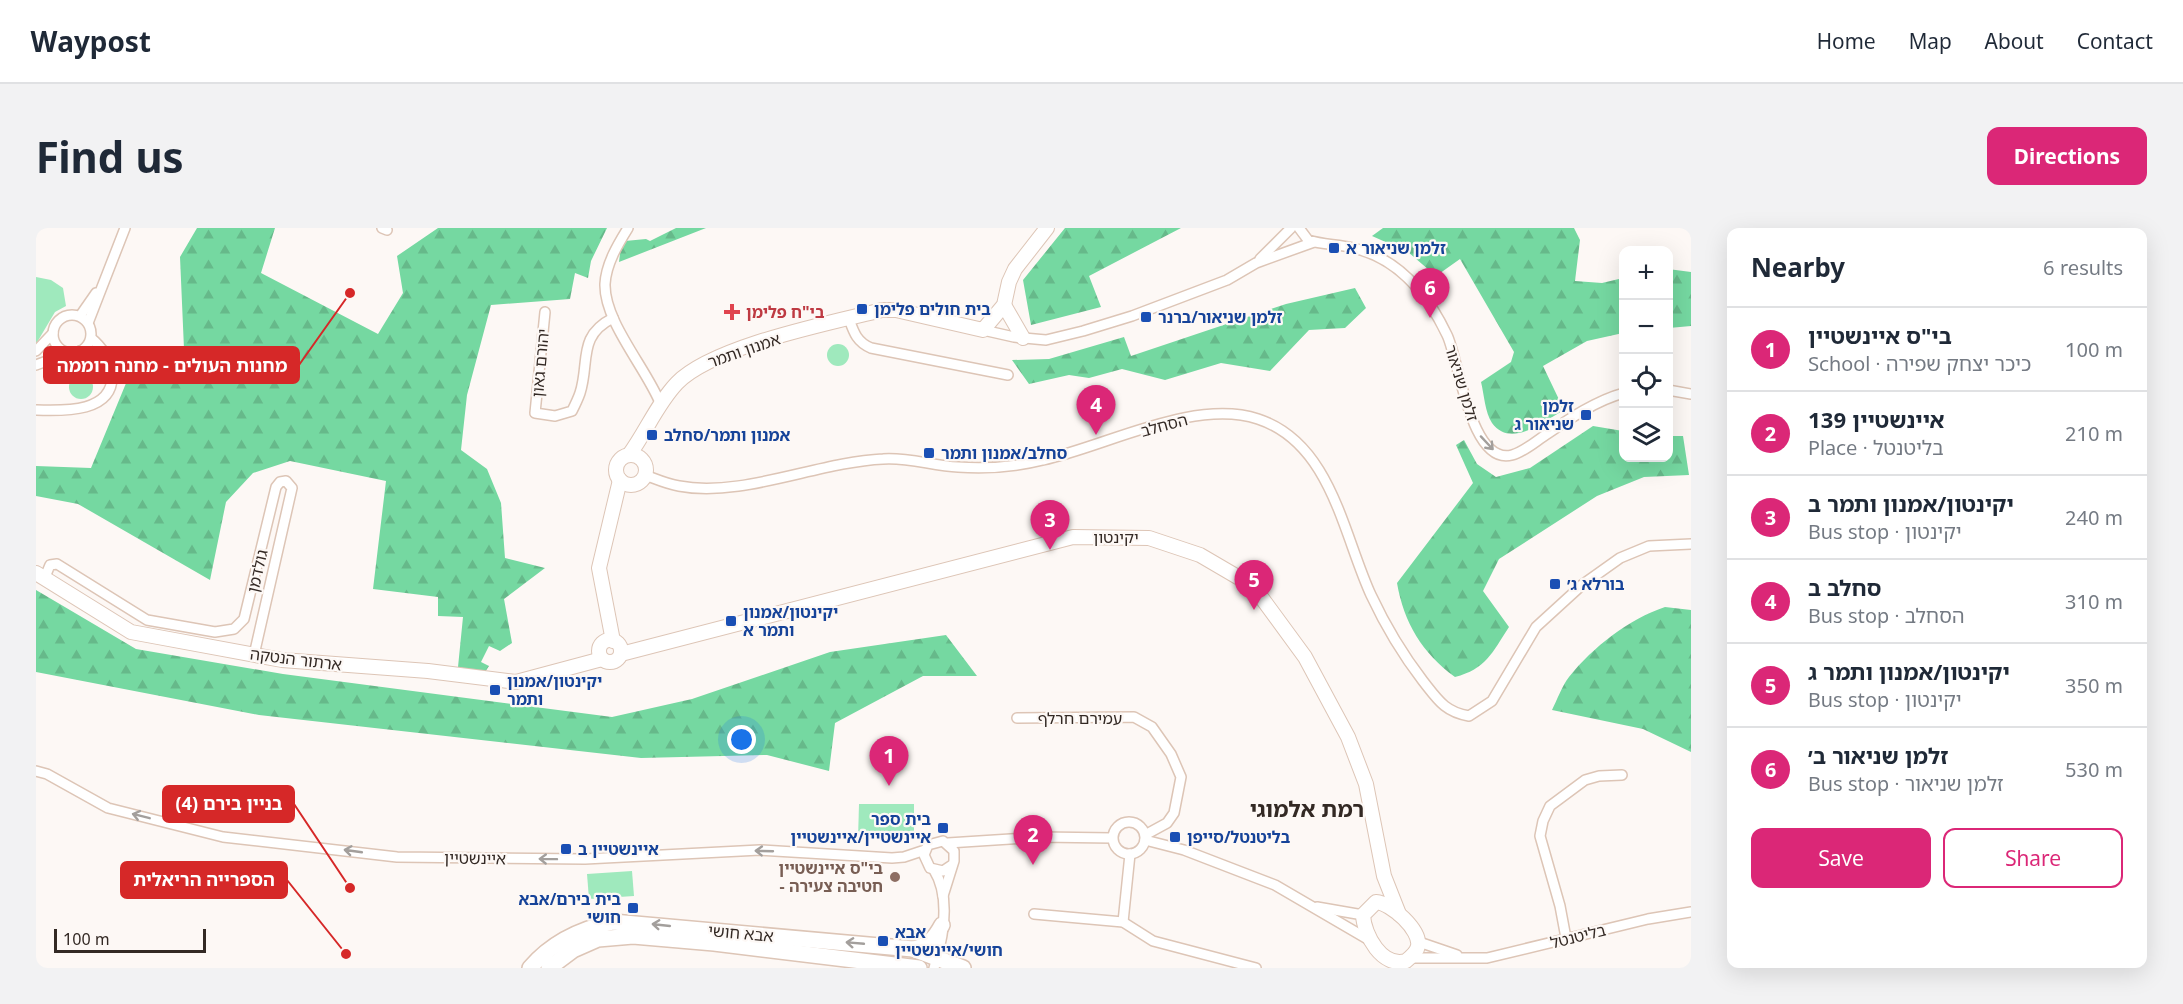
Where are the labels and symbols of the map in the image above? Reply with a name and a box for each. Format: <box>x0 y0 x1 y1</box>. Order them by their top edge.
place label: זלמן שניאור א <box>1346 237 1446 259</box>
marker: זלמן שניאור א <box>1327 241 1341 255</box>
pin: 6 <box>1410 268 1450 318</box>
place label: בית חולים פלימן <box>874 298 991 320</box>
place label: בי"ח פלימן <box>746 301 825 323</box>
marker: בית חולים פלימן <box>855 302 869 316</box>
marker: בי"ח פלימן <box>723 303 741 321</box>
place label: זלמן שניאור/ברנר <box>1158 306 1282 328</box>
marker: זלמן שניאור/ברנר <box>1139 310 1153 324</box>
street label: אמנון ותמר <box>705 327 783 373</box>
street label: יהורם גאון <box>526 328 554 398</box>
street label: זלמן שניאור <box>1440 342 1484 424</box>
callout: מחנות העולים - מחנה רוממה <box>44 347 299 383</box>
text: מחנות העולים - מחנה רוממה <box>57 353 288 377</box>
pin: 4 <box>1076 386 1116 435</box>
place label: זלמן שניאור ג <box>1514 395 1574 435</box>
street label: הסחלב <box>1138 408 1190 442</box>
marker: זלמן שניאור ג <box>1579 408 1593 422</box>
place label: אמנון ותמר/סחלב <box>664 424 791 446</box>
marker: אמנון ותמר/סחלב <box>645 428 659 442</box>
one-way arrow <box>1480 436 1494 451</box>
place label: סחלב/אמנון ותמר <box>941 442 1068 464</box>
marker: סחלב/אמנון ותמר <box>922 446 936 460</box>
pin: 3 <box>1030 500 1070 550</box>
street label: יקינטון <box>1093 526 1139 548</box>
street label: גולדמן <box>241 547 273 595</box>
pin: 5 <box>1234 560 1274 610</box>
place label: בורלא ג׳ <box>1567 573 1625 595</box>
marker: בורלא ג׳ <box>1548 577 1562 591</box>
place label: יקינטון/אמנון ותמר א <box>743 601 838 641</box>
marker: יקינטון/אמנון ותמר א <box>724 614 738 628</box>
street label: ארתור הנטקה <box>249 642 343 676</box>
place label: יקינטון/אמנון ותמר <box>507 670 602 710</box>
marker: יקינטון/אמנון ותמר <box>488 683 502 697</box>
street label: עמירם חרלף <box>1038 707 1122 729</box>
your location <box>727 725 756 754</box>
pin: 1 <box>870 736 908 786</box>
callout: בניין בירם (4) <box>163 786 294 822</box>
text: בניין בירם (4) <box>176 791 283 815</box>
district label: רמת אלמוגי <box>1250 794 1364 823</box>
place label: בית ספר איינשטיין/איינשטיין <box>791 808 931 848</box>
one-way arrow <box>132 809 151 821</box>
pin: 2 <box>1014 816 1052 865</box>
marker: בית ספר איינשטיין/איינשטיין <box>936 821 950 835</box>
place label: בליטנטל/סייפן <box>1187 826 1291 848</box>
marker: בליטנטל/סייפן <box>1168 830 1182 844</box>
place label: איינשטיין ב <box>578 838 659 860</box>
marker: איינשטיין ב <box>559 842 573 856</box>
one-way arrow <box>344 845 364 856</box>
one-way arrow <box>754 845 774 857</box>
street label: איינשטיין <box>444 846 506 870</box>
one-way arrow <box>538 853 558 865</box>
place label: בי"ס איינשטיין - חטיבה צעירה <box>778 857 883 897</box>
callout: הספרייה הריאלית <box>121 862 287 898</box>
text: הספרייה הריאלית <box>133 867 275 891</box>
marker: בי"ס איינשטיין - חטיבה צעירה <box>888 870 902 884</box>
place label: בית בירם/אבא חושי <box>519 888 621 928</box>
marker: בית בירם/אבא חושי <box>626 901 640 915</box>
street label: בליטנטל <box>1548 918 1608 954</box>
one-way arrow <box>652 919 671 930</box>
street label: אבא חושי <box>707 919 775 947</box>
place label: אבא חושי/איינשטיין <box>895 921 1003 961</box>
scale bar <box>54 926 206 954</box>
marker: אבא חושי/איינשטיין <box>876 934 890 948</box>
one-way arrow <box>846 937 866 948</box>

